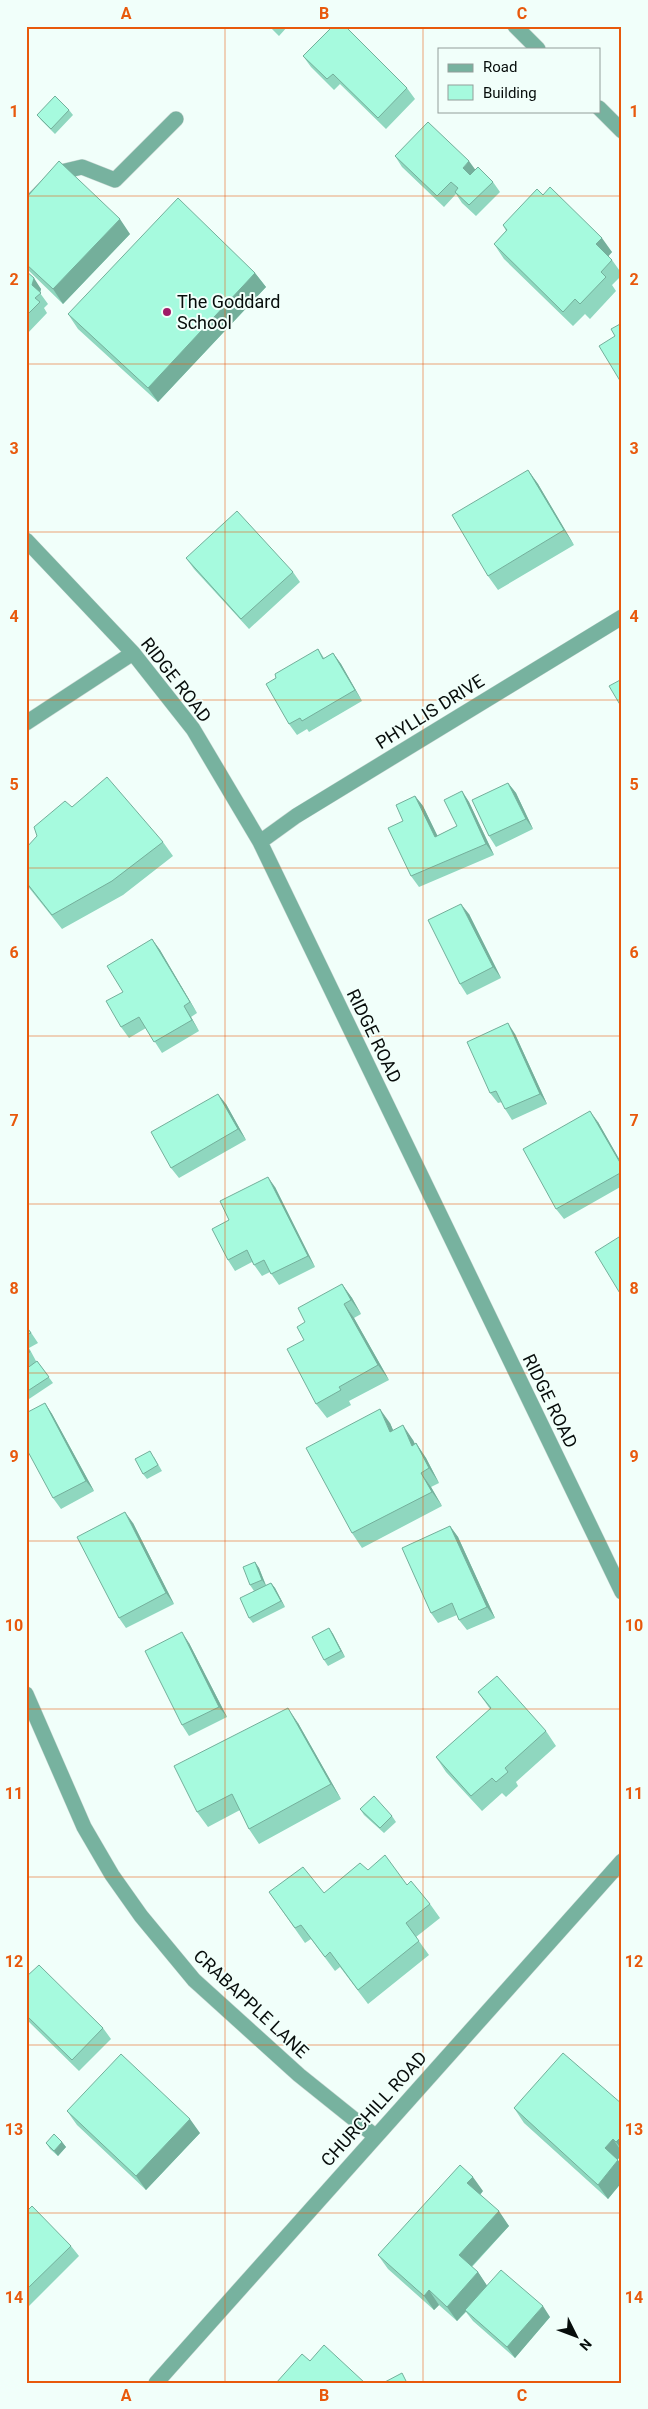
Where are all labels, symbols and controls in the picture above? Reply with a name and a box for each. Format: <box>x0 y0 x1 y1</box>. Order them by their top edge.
text: A <box>121 4 132 23</box>
text: B <box>319 4 329 23</box>
text: C <box>517 4 527 23</box>
legend <box>438 48 600 112</box>
text: Road <box>483 58 517 76</box>
text: Building <box>483 84 537 102</box>
text: 1 <box>9 102 19 121</box>
text: 1 <box>629 102 639 121</box>
text: 2 <box>9 270 19 289</box>
text: 2 <box>629 270 639 289</box>
place label: The Goddard School <box>177 291 280 333</box>
marker: The Goddard School <box>161 306 173 318</box>
text: 3 <box>9 439 19 458</box>
text: 3 <box>629 439 639 458</box>
text: 4 <box>9 607 19 626</box>
text: 4 <box>629 607 639 626</box>
street label: RIDGE ROAD <box>137 633 216 726</box>
street label: PHYLLIS DRIVE <box>372 670 488 753</box>
text: 5 <box>9 775 19 794</box>
text: 5 <box>629 775 639 794</box>
text: 6 <box>9 943 19 962</box>
text: 6 <box>629 943 639 962</box>
street label: RIDGE ROAD <box>343 986 406 1086</box>
text: 7 <box>9 1111 19 1130</box>
text: 7 <box>629 1111 639 1130</box>
text: 8 <box>9 1279 19 1298</box>
text: 8 <box>629 1279 639 1298</box>
street label: RIDGE ROAD <box>519 1351 582 1451</box>
text: 9 <box>9 1447 19 1466</box>
text: 9 <box>629 1447 639 1466</box>
text: 10 <box>5 1616 23 1635</box>
text: 10 <box>625 1616 643 1635</box>
text: 11 <box>5 1784 23 1803</box>
text: 11 <box>625 1784 643 1803</box>
street label: CRABAPPLE LANE <box>190 1945 313 2062</box>
text: 12 <box>5 1952 23 1971</box>
text: 12 <box>625 1952 643 1971</box>
street label: CHURCHILL ROAD <box>316 2047 431 2170</box>
text: 13 <box>5 2120 23 2139</box>
text: 13 <box>625 2120 643 2139</box>
text: 14 <box>5 2288 23 2307</box>
text: 14 <box>625 2288 643 2307</box>
north arrow <box>550 2312 600 2362</box>
text: N <box>576 2336 595 2354</box>
text: A <box>121 2386 132 2405</box>
text: B <box>319 2386 329 2405</box>
text: C <box>517 2386 527 2405</box>

